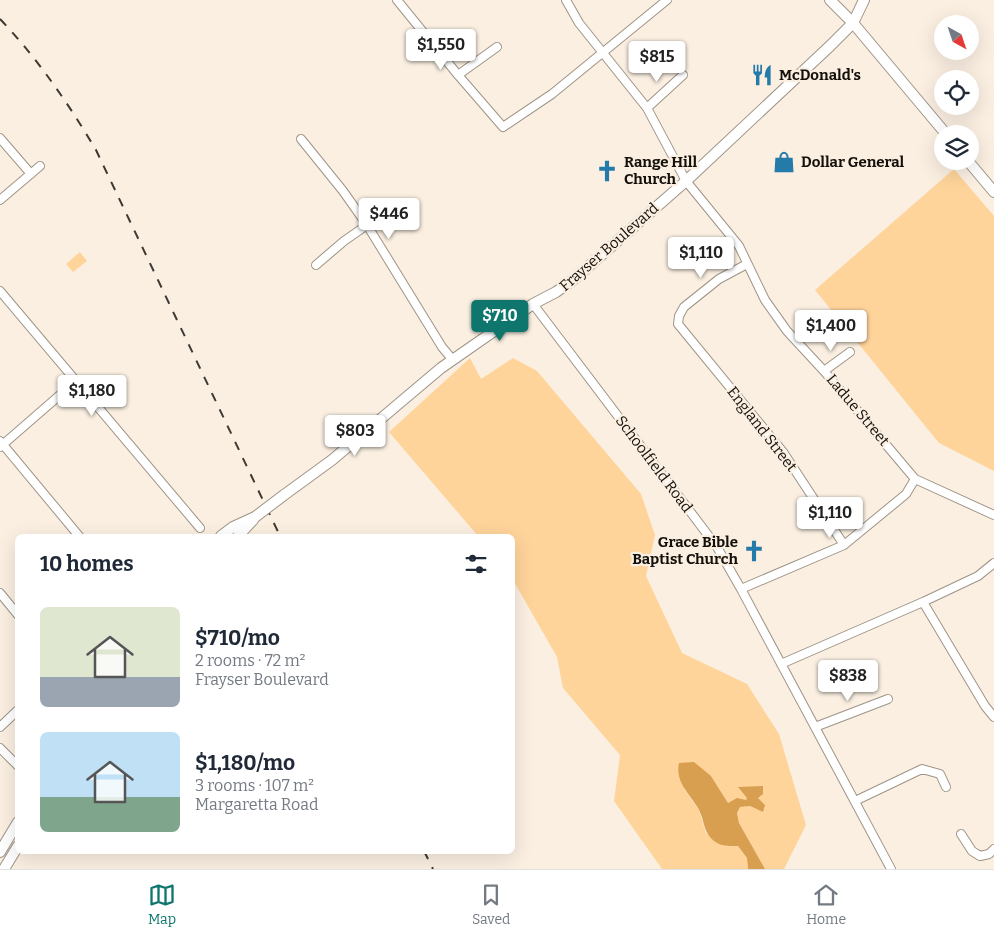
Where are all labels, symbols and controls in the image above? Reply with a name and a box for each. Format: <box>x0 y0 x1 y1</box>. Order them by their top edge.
north arrow <box>934 15 979 60</box>
map controls <box>934 15 979 170</box>
pin: $1,550 <box>400 28 482 71</box>
text: $1,550 <box>417 35 465 54</box>
pin: $815 <box>627 41 687 83</box>
text: $815 <box>639 47 675 66</box>
restaurant icon: McDonald's <box>749 62 775 88</box>
place label: McDonald's <box>779 66 861 84</box>
button: locate <box>934 70 979 115</box>
button: layers <box>934 125 979 170</box>
shop icon: Dollar General <box>771 149 797 175</box>
place label: Range Hill Church <box>624 153 697 188</box>
place label: Dollar General <box>801 153 905 171</box>
church icon: Range Hill Church <box>594 158 620 184</box>
pin: $446 <box>359 198 419 240</box>
street label: Frayser Boulevard <box>556 199 662 295</box>
text: $446 <box>370 204 408 223</box>
pin: $1,110 <box>660 236 742 279</box>
text: $1,110 <box>679 243 723 262</box>
pin: $710 <box>470 300 530 342</box>
text: $710 <box>482 306 518 325</box>
pin: $1,400 <box>790 310 872 352</box>
text: $1,400 <box>806 316 856 335</box>
street label: Ladue Street <box>823 370 894 450</box>
pin: $1,180 <box>51 374 133 417</box>
text: $1,180 <box>69 381 115 400</box>
street label: England Street <box>723 383 801 476</box>
street label: Schoolfield Road <box>612 412 696 516</box>
pin: $803 <box>325 414 385 457</box>
text: $803 <box>336 421 374 440</box>
pin: $1,110 <box>789 496 871 539</box>
text: $1,110 <box>808 503 852 522</box>
place label: Grace Bible Baptist Church <box>632 533 739 568</box>
church icon: Grace Bible Baptist Church <box>741 538 767 564</box>
icon: filters <box>462 550 490 578</box>
text: 10 homes <box>40 551 134 577</box>
text: $710/mo <box>195 625 280 651</box>
icon: home <box>80 627 140 687</box>
text: 2 rooms · 72 m² <box>195 651 305 670</box>
pin: $838 <box>818 660 878 702</box>
text: $838 <box>829 666 867 685</box>
text: Frayser Boulevard <box>195 670 329 689</box>
text: $1,180/mo <box>195 750 295 776</box>
icon: home <box>80 752 140 812</box>
text: 3 rooms · 107 m² <box>195 776 314 795</box>
text: Margaretta Road <box>195 795 318 814</box>
tab: Map <box>148 881 176 928</box>
tab: Saved <box>472 881 510 928</box>
tab: Home <box>806 881 846 928</box>

